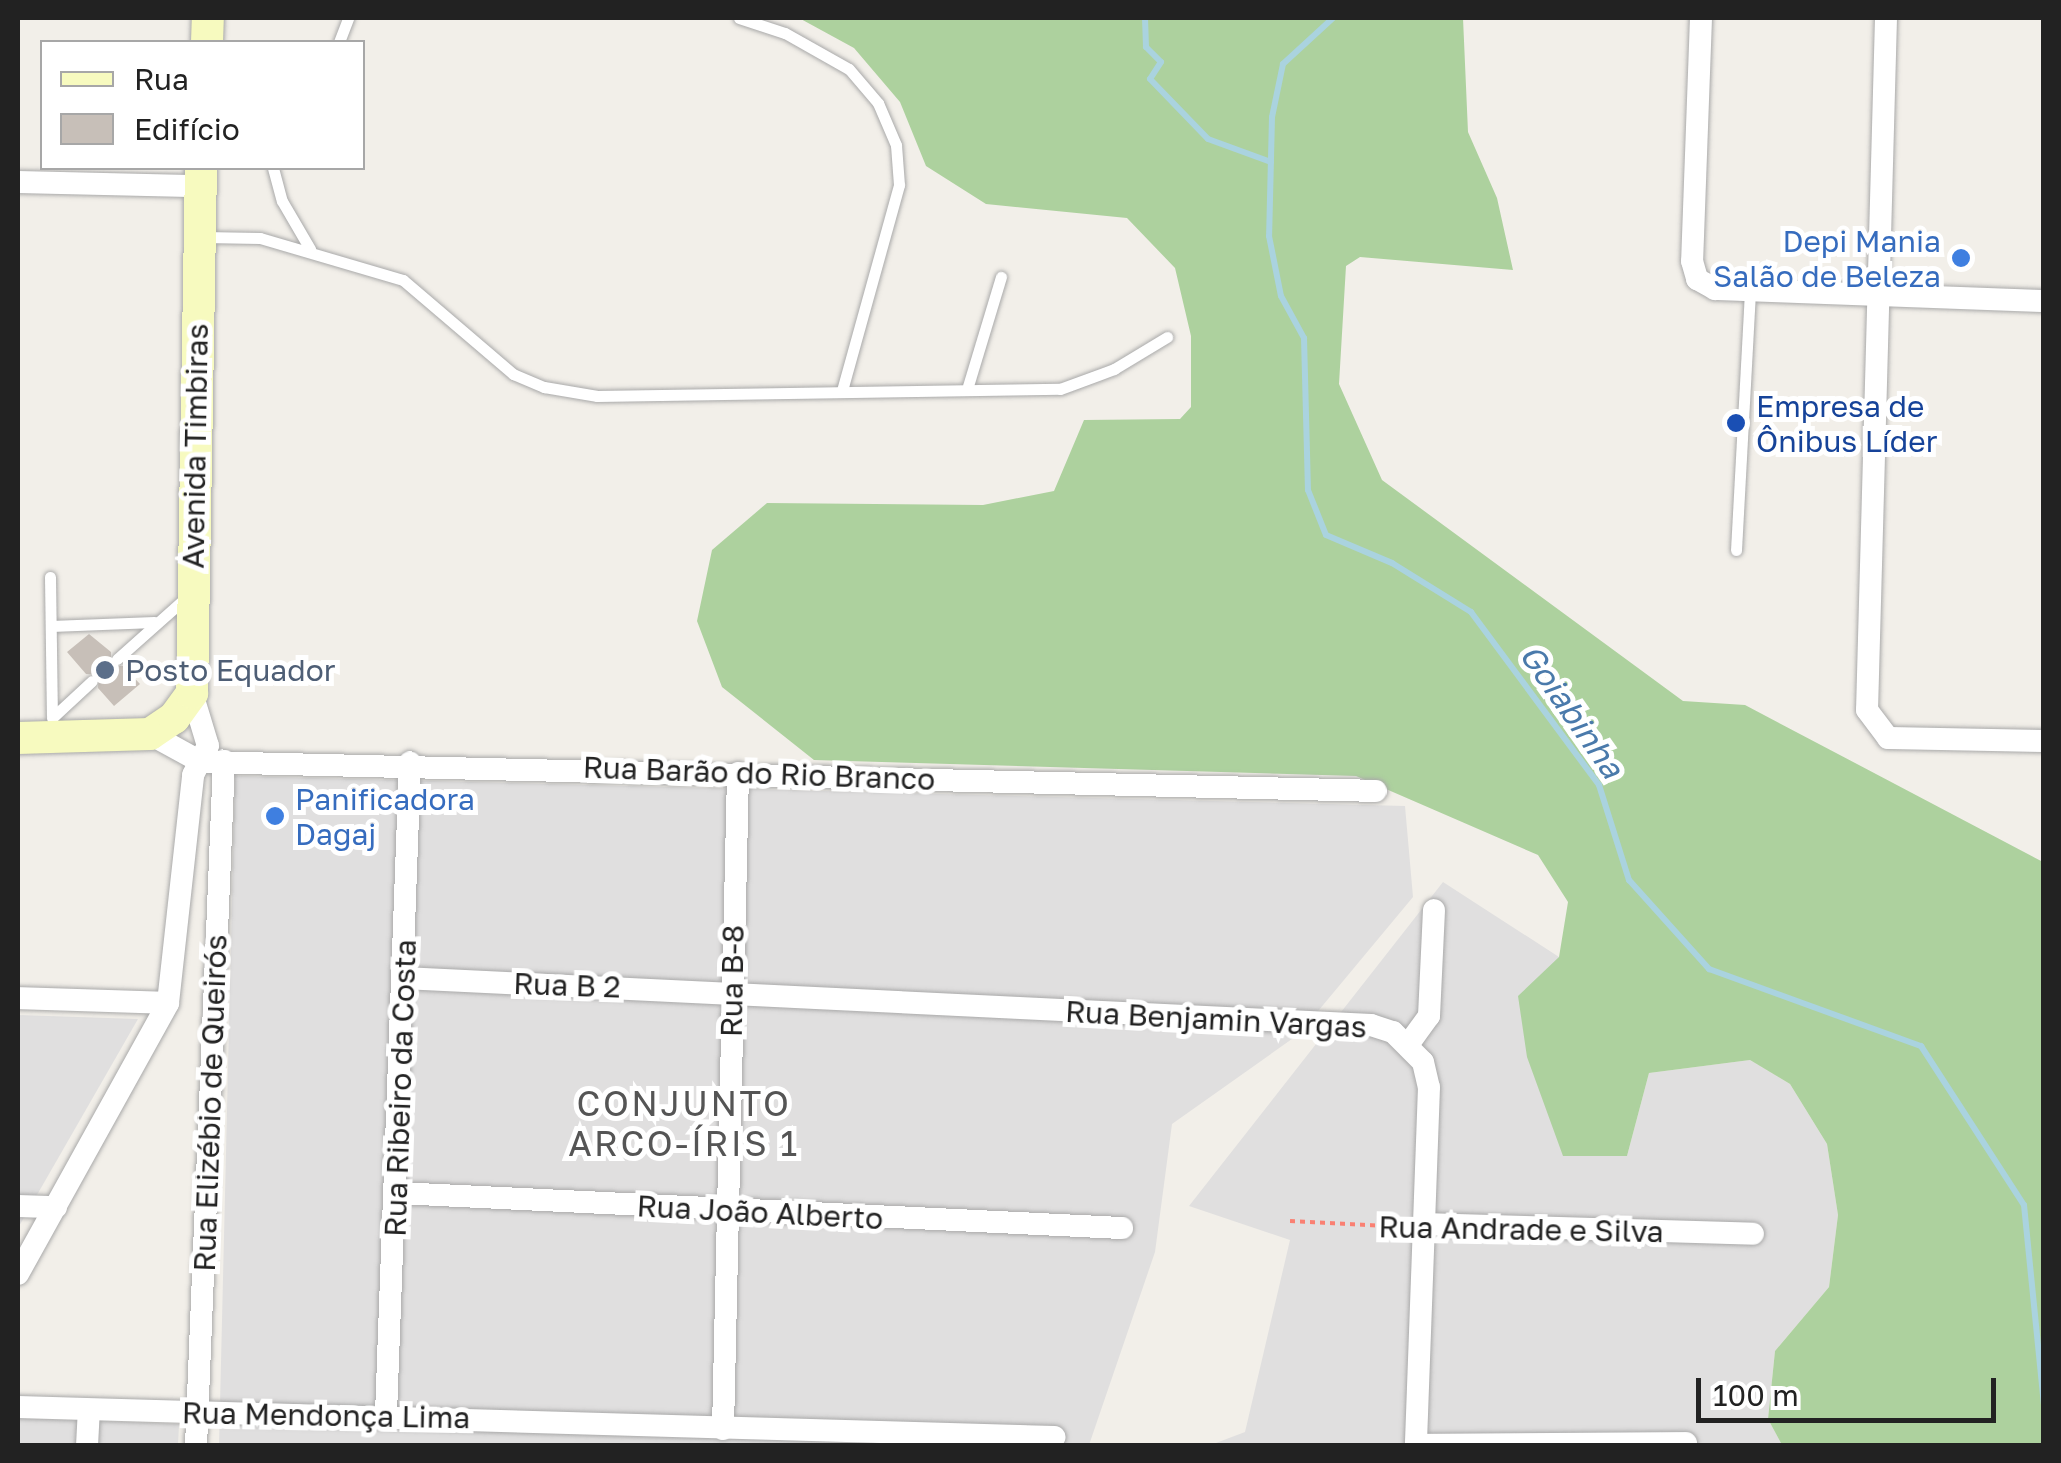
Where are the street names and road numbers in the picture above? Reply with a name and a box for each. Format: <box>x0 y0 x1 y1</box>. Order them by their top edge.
street label: Avenida Timbiras <box>175 323 215 569</box>
street label: Rua Barão do Rio Branco <box>582 749 936 797</box>
street label: Rua B-8 <box>713 925 751 1037</box>
street label: Rua Elizébio de Queirós <box>186 934 234 1272</box>
street label: Rua Ribeiro da Costa <box>377 939 423 1237</box>
street label: Rua B 2 <box>513 965 621 1005</box>
street label: Rua Benjamin Vargas <box>1064 993 1368 1045</box>
street label: Rua João Alberto <box>636 1188 884 1236</box>
street label: Rua Andrade e Silva <box>1378 1209 1664 1249</box>
street label: Rua Mendonça Lima <box>182 1394 470 1436</box>

